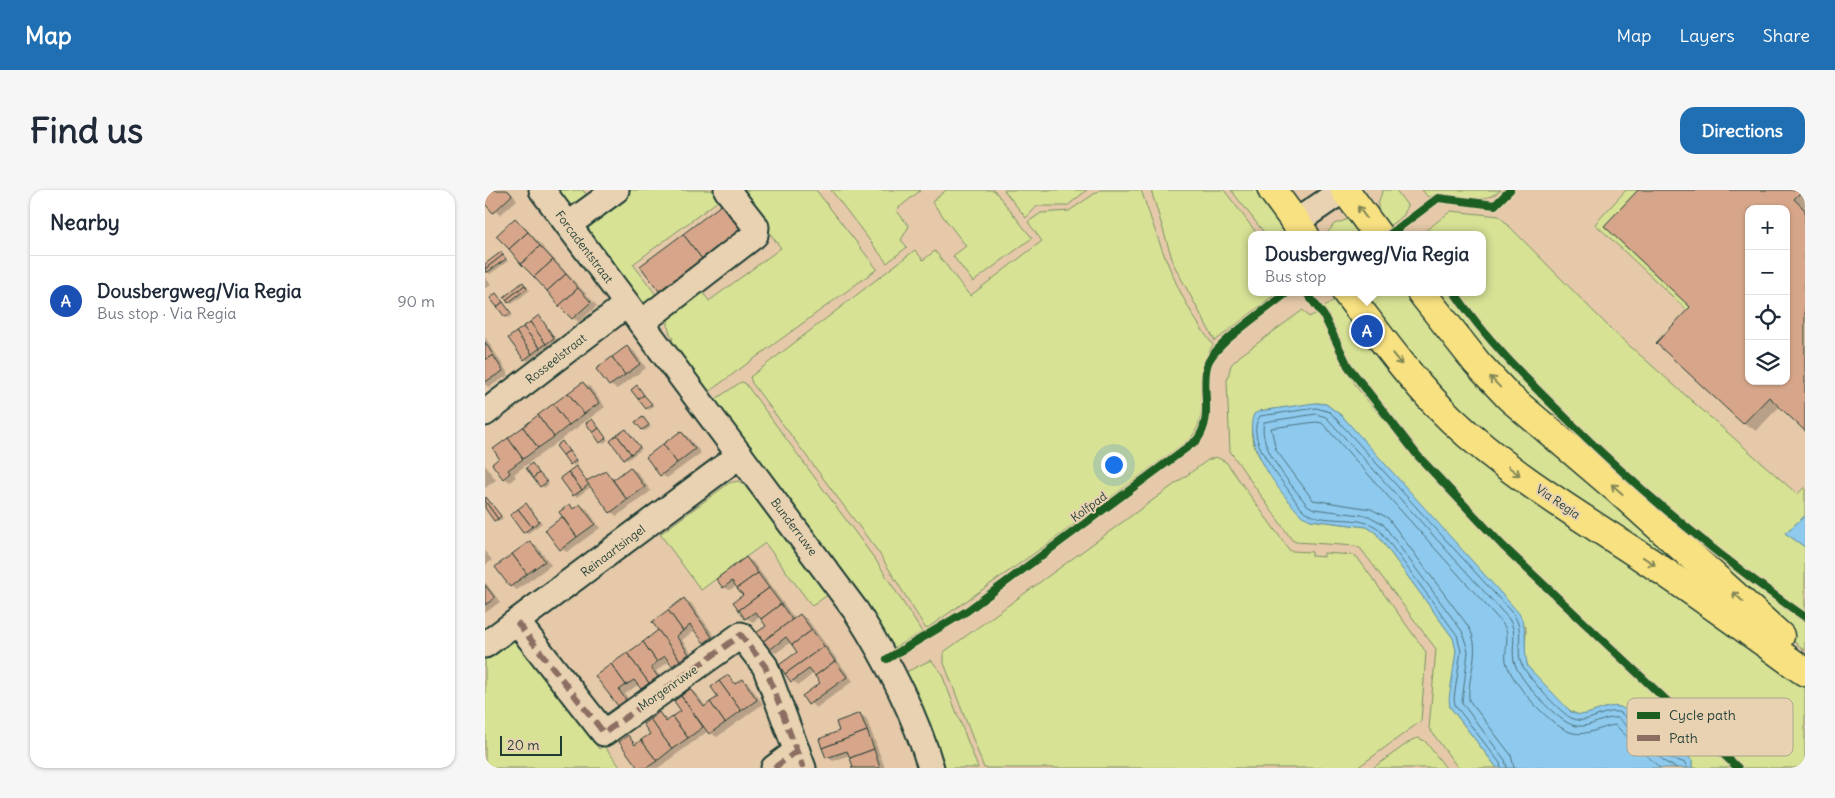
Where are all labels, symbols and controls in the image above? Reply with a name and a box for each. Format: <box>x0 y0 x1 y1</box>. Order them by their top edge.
text: Map <box>25 20 72 50</box>
text: Map <box>1616 24 1651 47</box>
text: Layers <box>1679 24 1735 47</box>
text: Share <box>1763 24 1810 47</box>
button: Directions <box>1680 107 1805 154</box>
text: Find us <box>30 108 143 152</box>
one-way arrow <box>1357 205 1367 219</box>
map controls <box>1745 205 1790 385</box>
button: + <box>1745 205 1790 250</box>
street label: Forcadentstraat <box>552 207 617 286</box>
text: Nearby <box>50 209 120 236</box>
popup <box>1248 231 1486 296</box>
text: Dousbergweg/Via Regia <box>1265 242 1469 266</box>
button: − <box>1745 250 1790 295</box>
text: Bus stop <box>1265 266 1326 286</box>
text: Dousbergweg/Via Regia <box>97 279 302 303</box>
text: A <box>61 291 71 311</box>
text: 90 m <box>397 291 435 311</box>
button: locate <box>1745 295 1790 340</box>
text: Bus stop · Via Regia <box>97 303 237 323</box>
pin: A <box>1351 312 1383 350</box>
street label: Rosseelstraat <box>522 330 589 387</box>
button: layers <box>1745 340 1790 385</box>
one-way arrow <box>1392 352 1403 365</box>
one-way arrow <box>1488 376 1501 388</box>
your location <box>1101 452 1127 478</box>
one-way arrow <box>1507 466 1521 476</box>
street label: Via Regia <box>1533 481 1583 522</box>
one-way arrow <box>1610 483 1623 495</box>
street label: Kolfpad <box>1068 488 1110 525</box>
street label: Bunderruwe <box>768 495 821 558</box>
street label: Reinaartsingel <box>577 521 648 580</box>
one-way arrow <box>1642 556 1656 567</box>
one-way arrow <box>1731 592 1744 603</box>
street label: Morgenruwe <box>635 662 700 714</box>
legend <box>1627 698 1793 756</box>
text: Cycle path <box>1669 706 1736 724</box>
text: Path <box>1669 729 1698 747</box>
scale bar <box>500 733 563 756</box>
text: 20 m <box>507 736 540 754</box>

